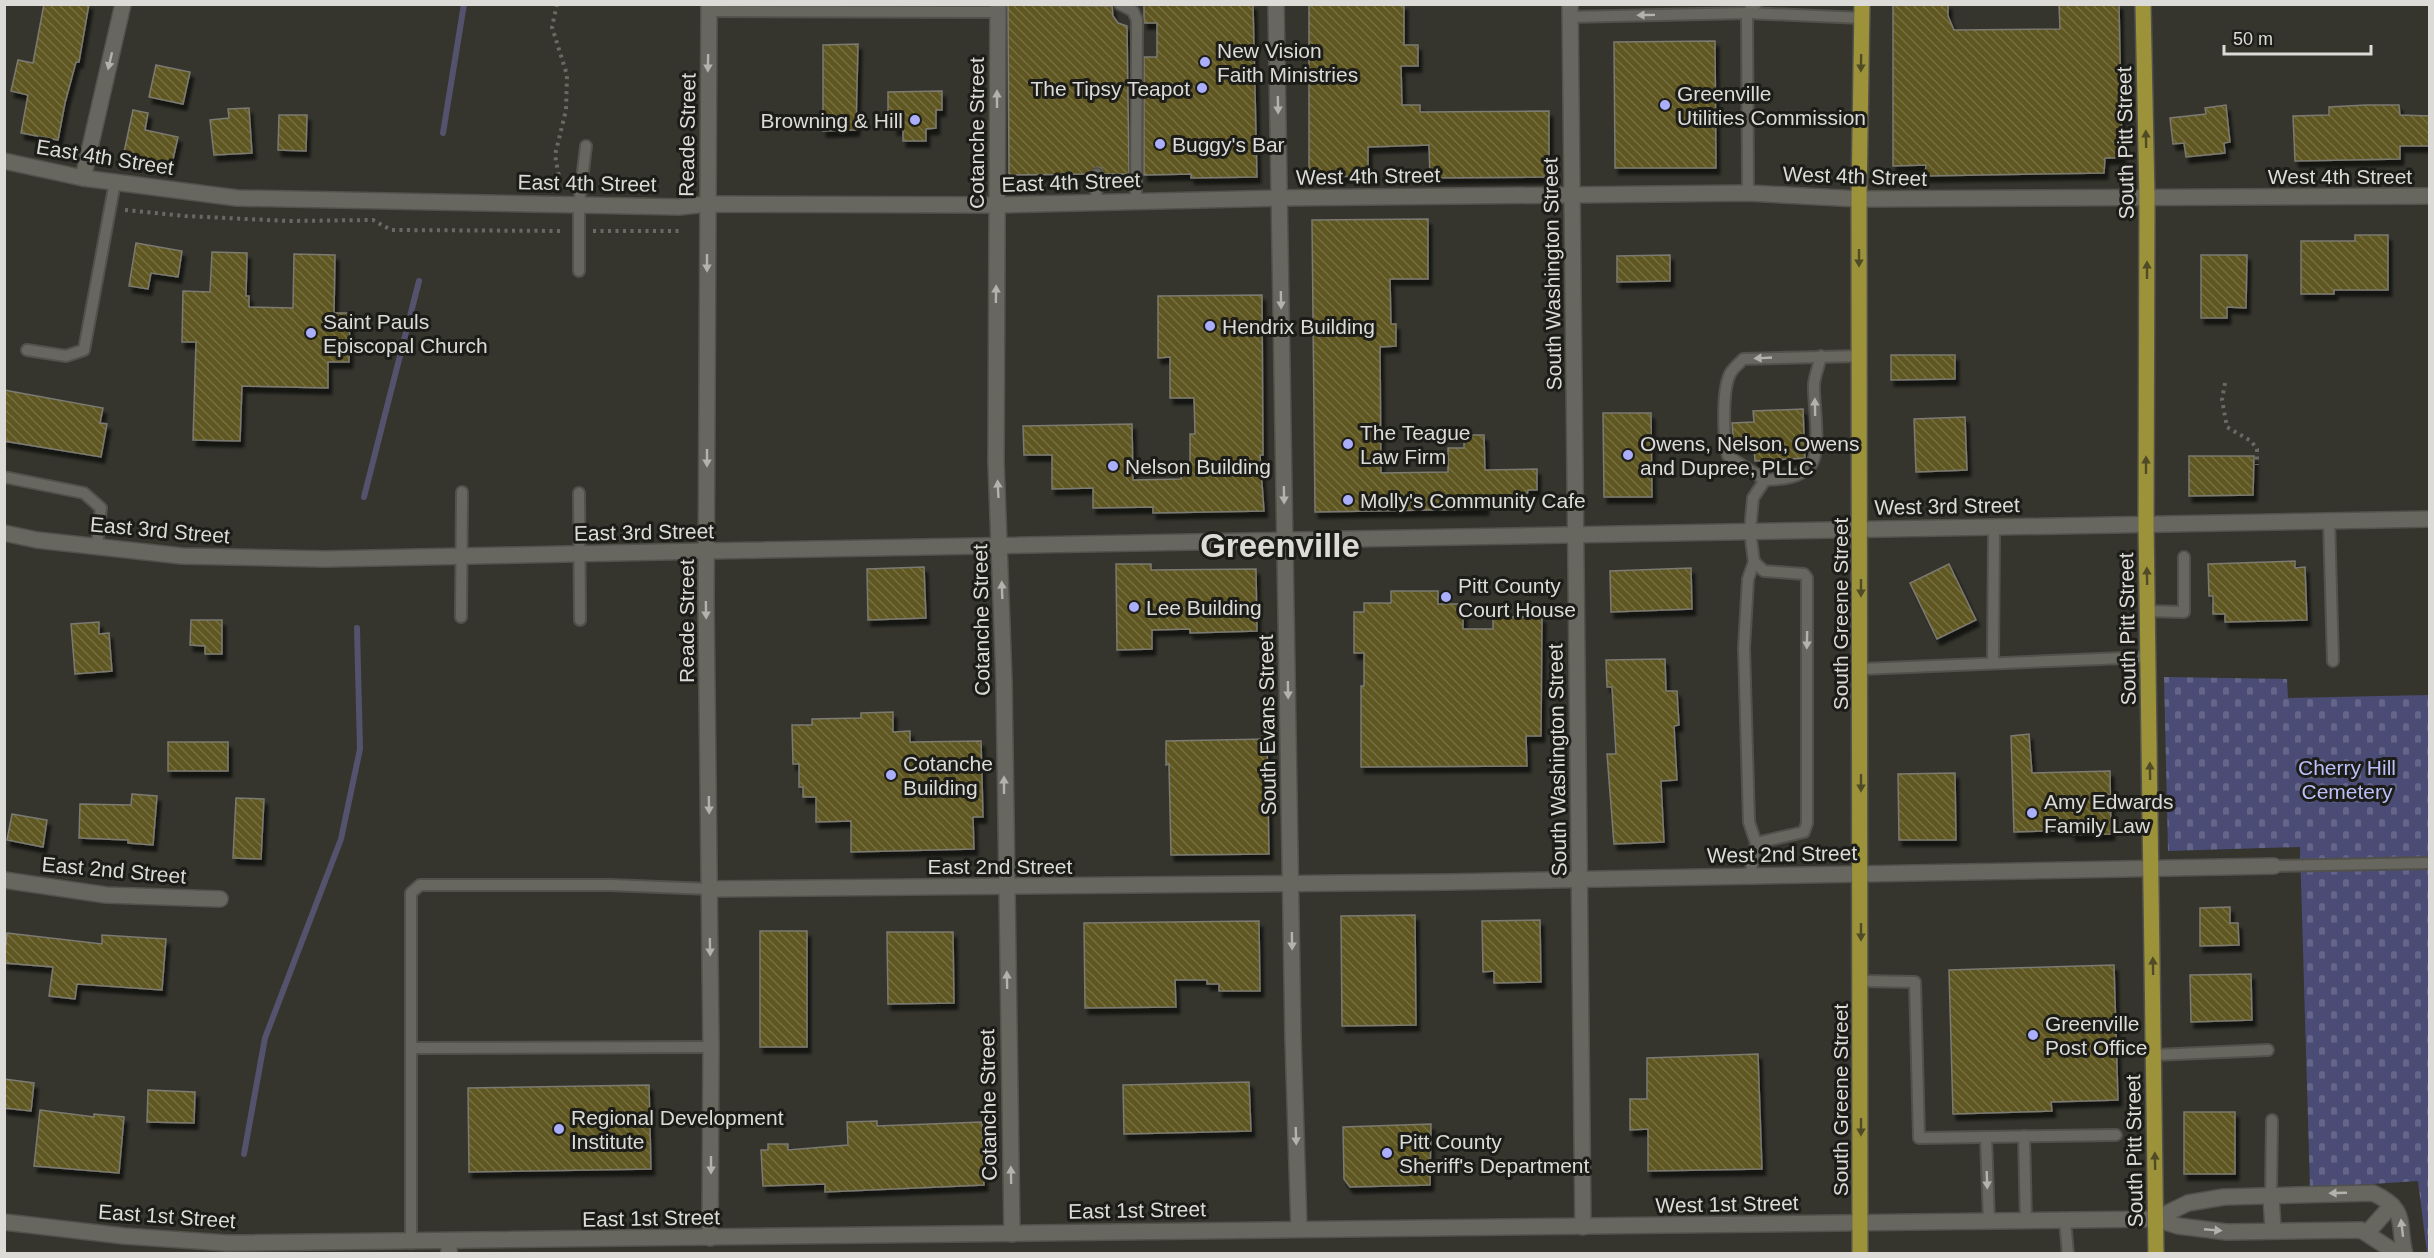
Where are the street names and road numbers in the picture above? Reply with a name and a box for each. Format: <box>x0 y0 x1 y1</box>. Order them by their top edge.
street label: Cotanche Street <box>965 57 988 209</box>
street label: South Pitt Street <box>2112 66 2138 220</box>
street label: Reade Street <box>674 73 700 197</box>
street label: East 4th Street <box>35 135 176 179</box>
street label: South Washington Street <box>1538 157 1566 391</box>
street label: West 4th Street <box>1782 162 1928 190</box>
street label: West 4th Street <box>1296 163 1441 189</box>
street label: West 4th Street <box>2268 165 2412 188</box>
street label: East 4th Street <box>1001 168 1141 196</box>
street label: East 4th Street <box>517 170 657 196</box>
street label: West 3rd Street <box>1874 493 2020 519</box>
street label: East 3rd Street <box>89 512 231 548</box>
street label: South Greene Street <box>1829 518 1852 710</box>
street label: East 3rd Street <box>574 519 714 545</box>
street label: Cotanche Street <box>968 544 994 696</box>
street label: South Pitt Street <box>2114 552 2140 706</box>
street label: Reade Street <box>675 559 698 683</box>
street label: South Evans Street <box>1254 634 1280 816</box>
street label: South Washington Street <box>1543 643 1571 877</box>
street label: West 2nd Street <box>1707 841 1857 867</box>
street label: East 2nd Street <box>41 852 187 888</box>
street label: East 2nd Street <box>928 855 1073 878</box>
street label: South Greene Street <box>1829 1004 1852 1196</box>
street label: Cotanche Street <box>975 1029 1001 1181</box>
street label: South Pitt Street <box>2121 1074 2147 1228</box>
street label: West 1st Street <box>1655 1191 1799 1217</box>
street label: East 1st Street <box>1068 1197 1206 1223</box>
street label: East 1st Street <box>97 1200 237 1232</box>
street label: East 1st Street <box>582 1205 720 1231</box>

